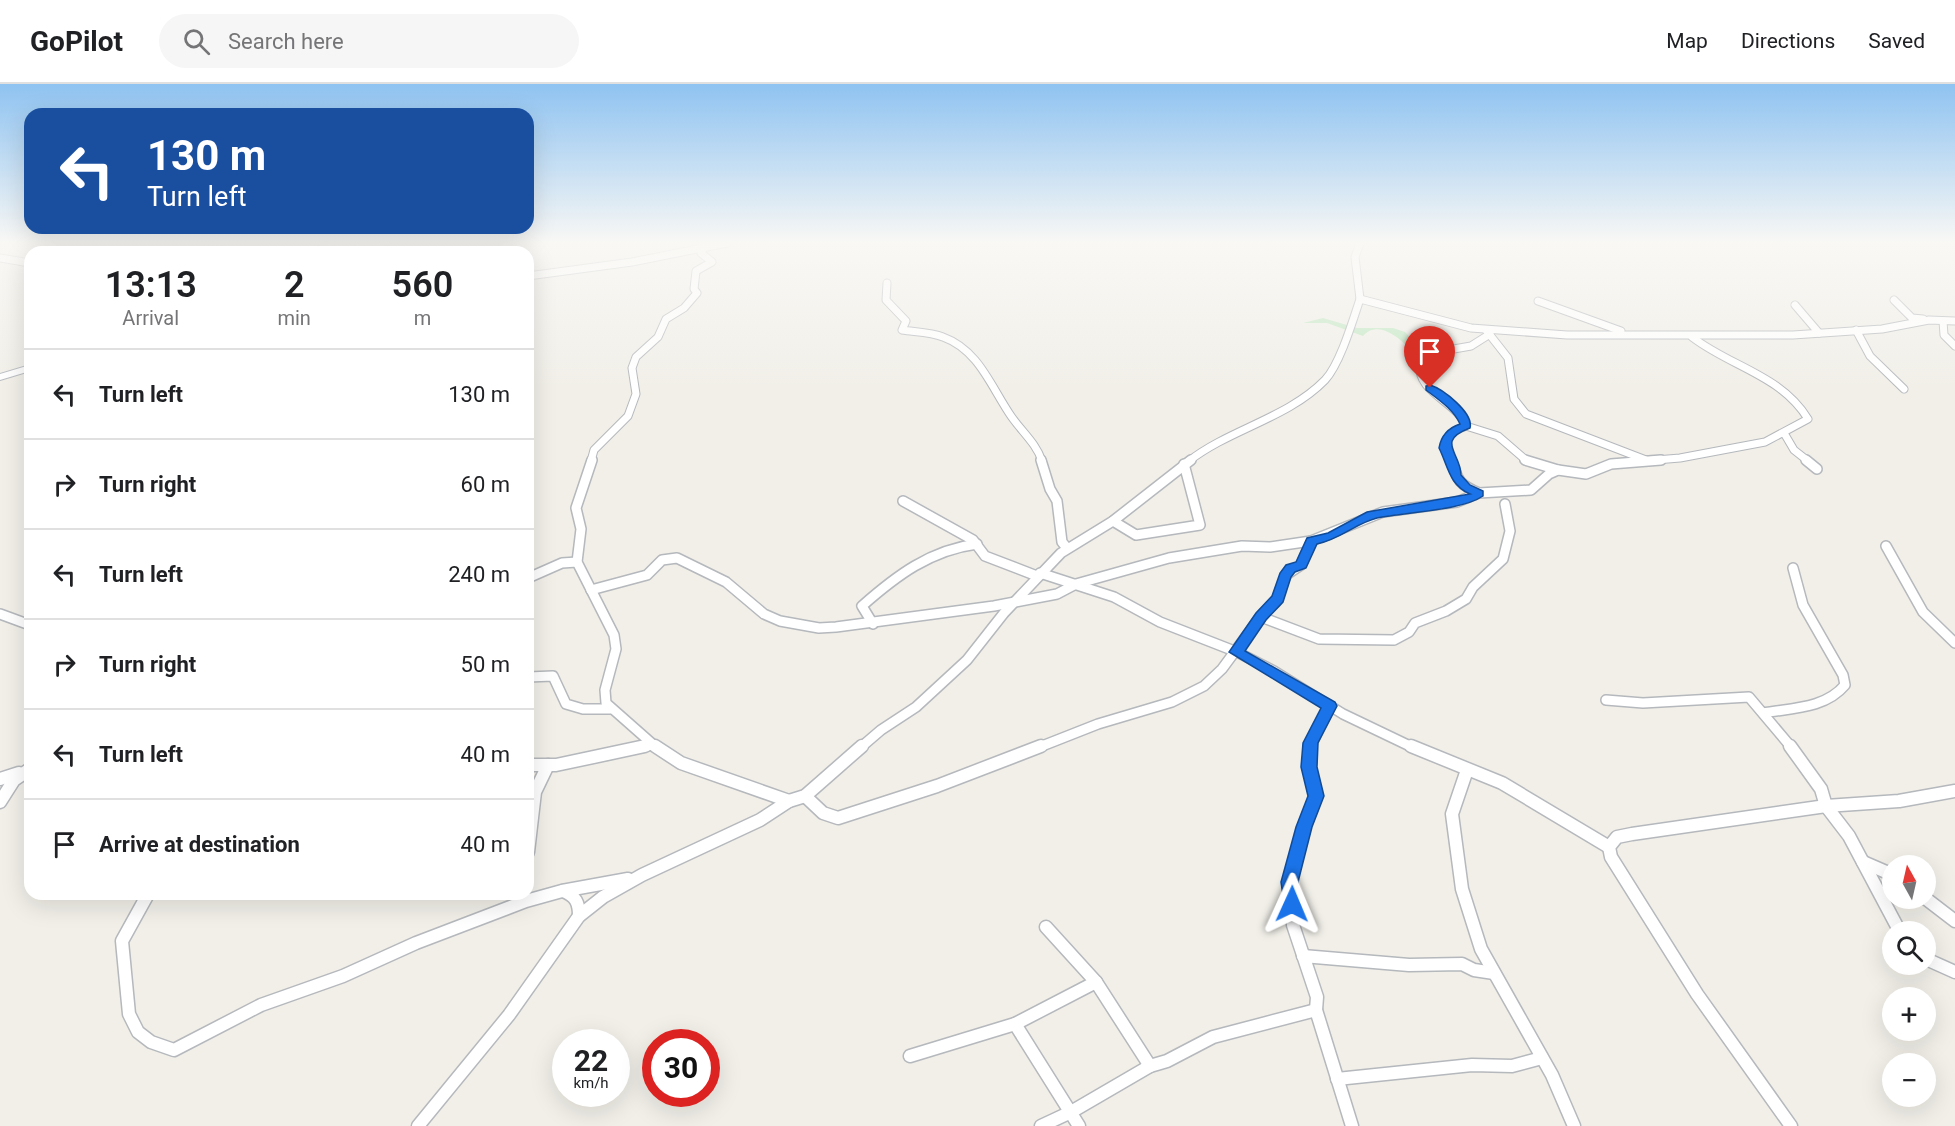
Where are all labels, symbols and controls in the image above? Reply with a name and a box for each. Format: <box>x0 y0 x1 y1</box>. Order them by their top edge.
search box <box>159 14 579 68</box>
text: GoPilot <box>30 25 123 58</box>
icon: search <box>180 25 213 58</box>
text: Search here <box>228 29 344 54</box>
text: Map <box>1666 29 1708 53</box>
text: Directions <box>1741 29 1835 53</box>
text: Saved <box>1868 29 1925 53</box>
text: 130 m <box>147 131 266 180</box>
icon: left <box>48 132 126 210</box>
text: Turn left <box>147 181 247 213</box>
text: 13:13 <box>105 264 197 306</box>
text: 2 <box>284 264 304 306</box>
text: 560 <box>392 264 453 306</box>
text: Arrival <box>122 306 179 330</box>
text: min <box>277 306 311 330</box>
text: m <box>414 306 431 330</box>
pin <box>1404 326 1455 388</box>
icon: arrive <box>1413 335 1446 368</box>
icon: left <box>48 378 81 411</box>
text: Turn left <box>99 382 183 407</box>
text: 130 m <box>448 382 510 407</box>
icon: right <box>48 468 81 501</box>
text: Turn right <box>99 472 196 497</box>
text: 60 m <box>461 472 510 497</box>
icon: left <box>48 558 81 591</box>
text: Turn left <box>99 562 183 587</box>
text: 240 m <box>448 562 510 587</box>
icon: right <box>48 648 81 681</box>
text: Turn right <box>99 652 196 677</box>
text: 50 m <box>461 652 510 677</box>
icon: left <box>48 738 81 771</box>
text: Turn left <box>99 742 183 767</box>
text: 40 m <box>461 742 510 767</box>
icon: arrive <box>48 828 81 861</box>
text: Arrive at destination <box>99 832 300 857</box>
text: 40 m <box>461 832 510 857</box>
north arrow <box>1882 855 1936 909</box>
map controls <box>1882 855 1936 1107</box>
position arrow <box>1260 872 1324 936</box>
button: search <box>1882 921 1936 975</box>
button: + <box>1882 987 1936 1041</box>
speed limit sign: 30 <box>642 1029 720 1107</box>
text: 22 <box>574 1043 608 1078</box>
button: − <box>1882 1053 1936 1107</box>
text: km/h <box>573 1074 609 1092</box>

